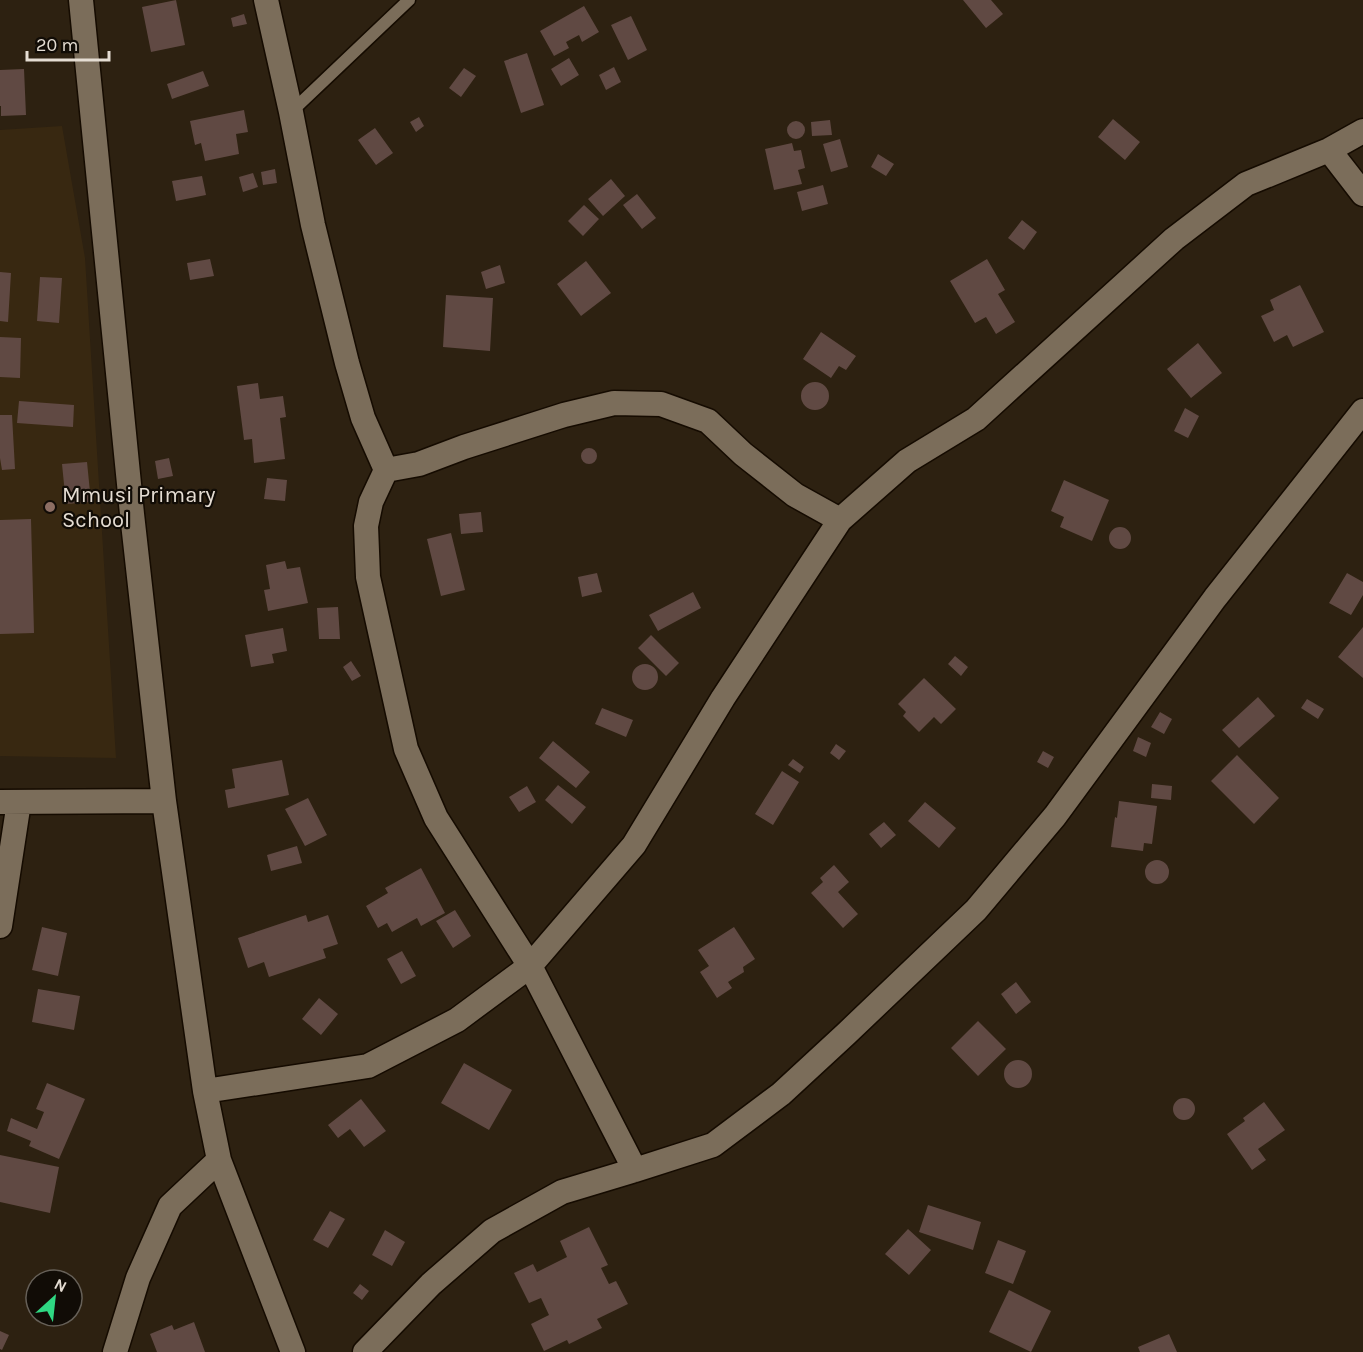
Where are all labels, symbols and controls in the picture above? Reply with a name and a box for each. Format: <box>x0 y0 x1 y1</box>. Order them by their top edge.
scale bar <box>27 24 110 62</box>
text: 20 m <box>36 34 78 56</box>
place label: Mmusi Primary School <box>62 482 215 533</box>
marker: Mmusi Primary School <box>43 500 57 514</box>
north arrow <box>24 1268 84 1328</box>
text: N <box>51 1274 70 1296</box>

